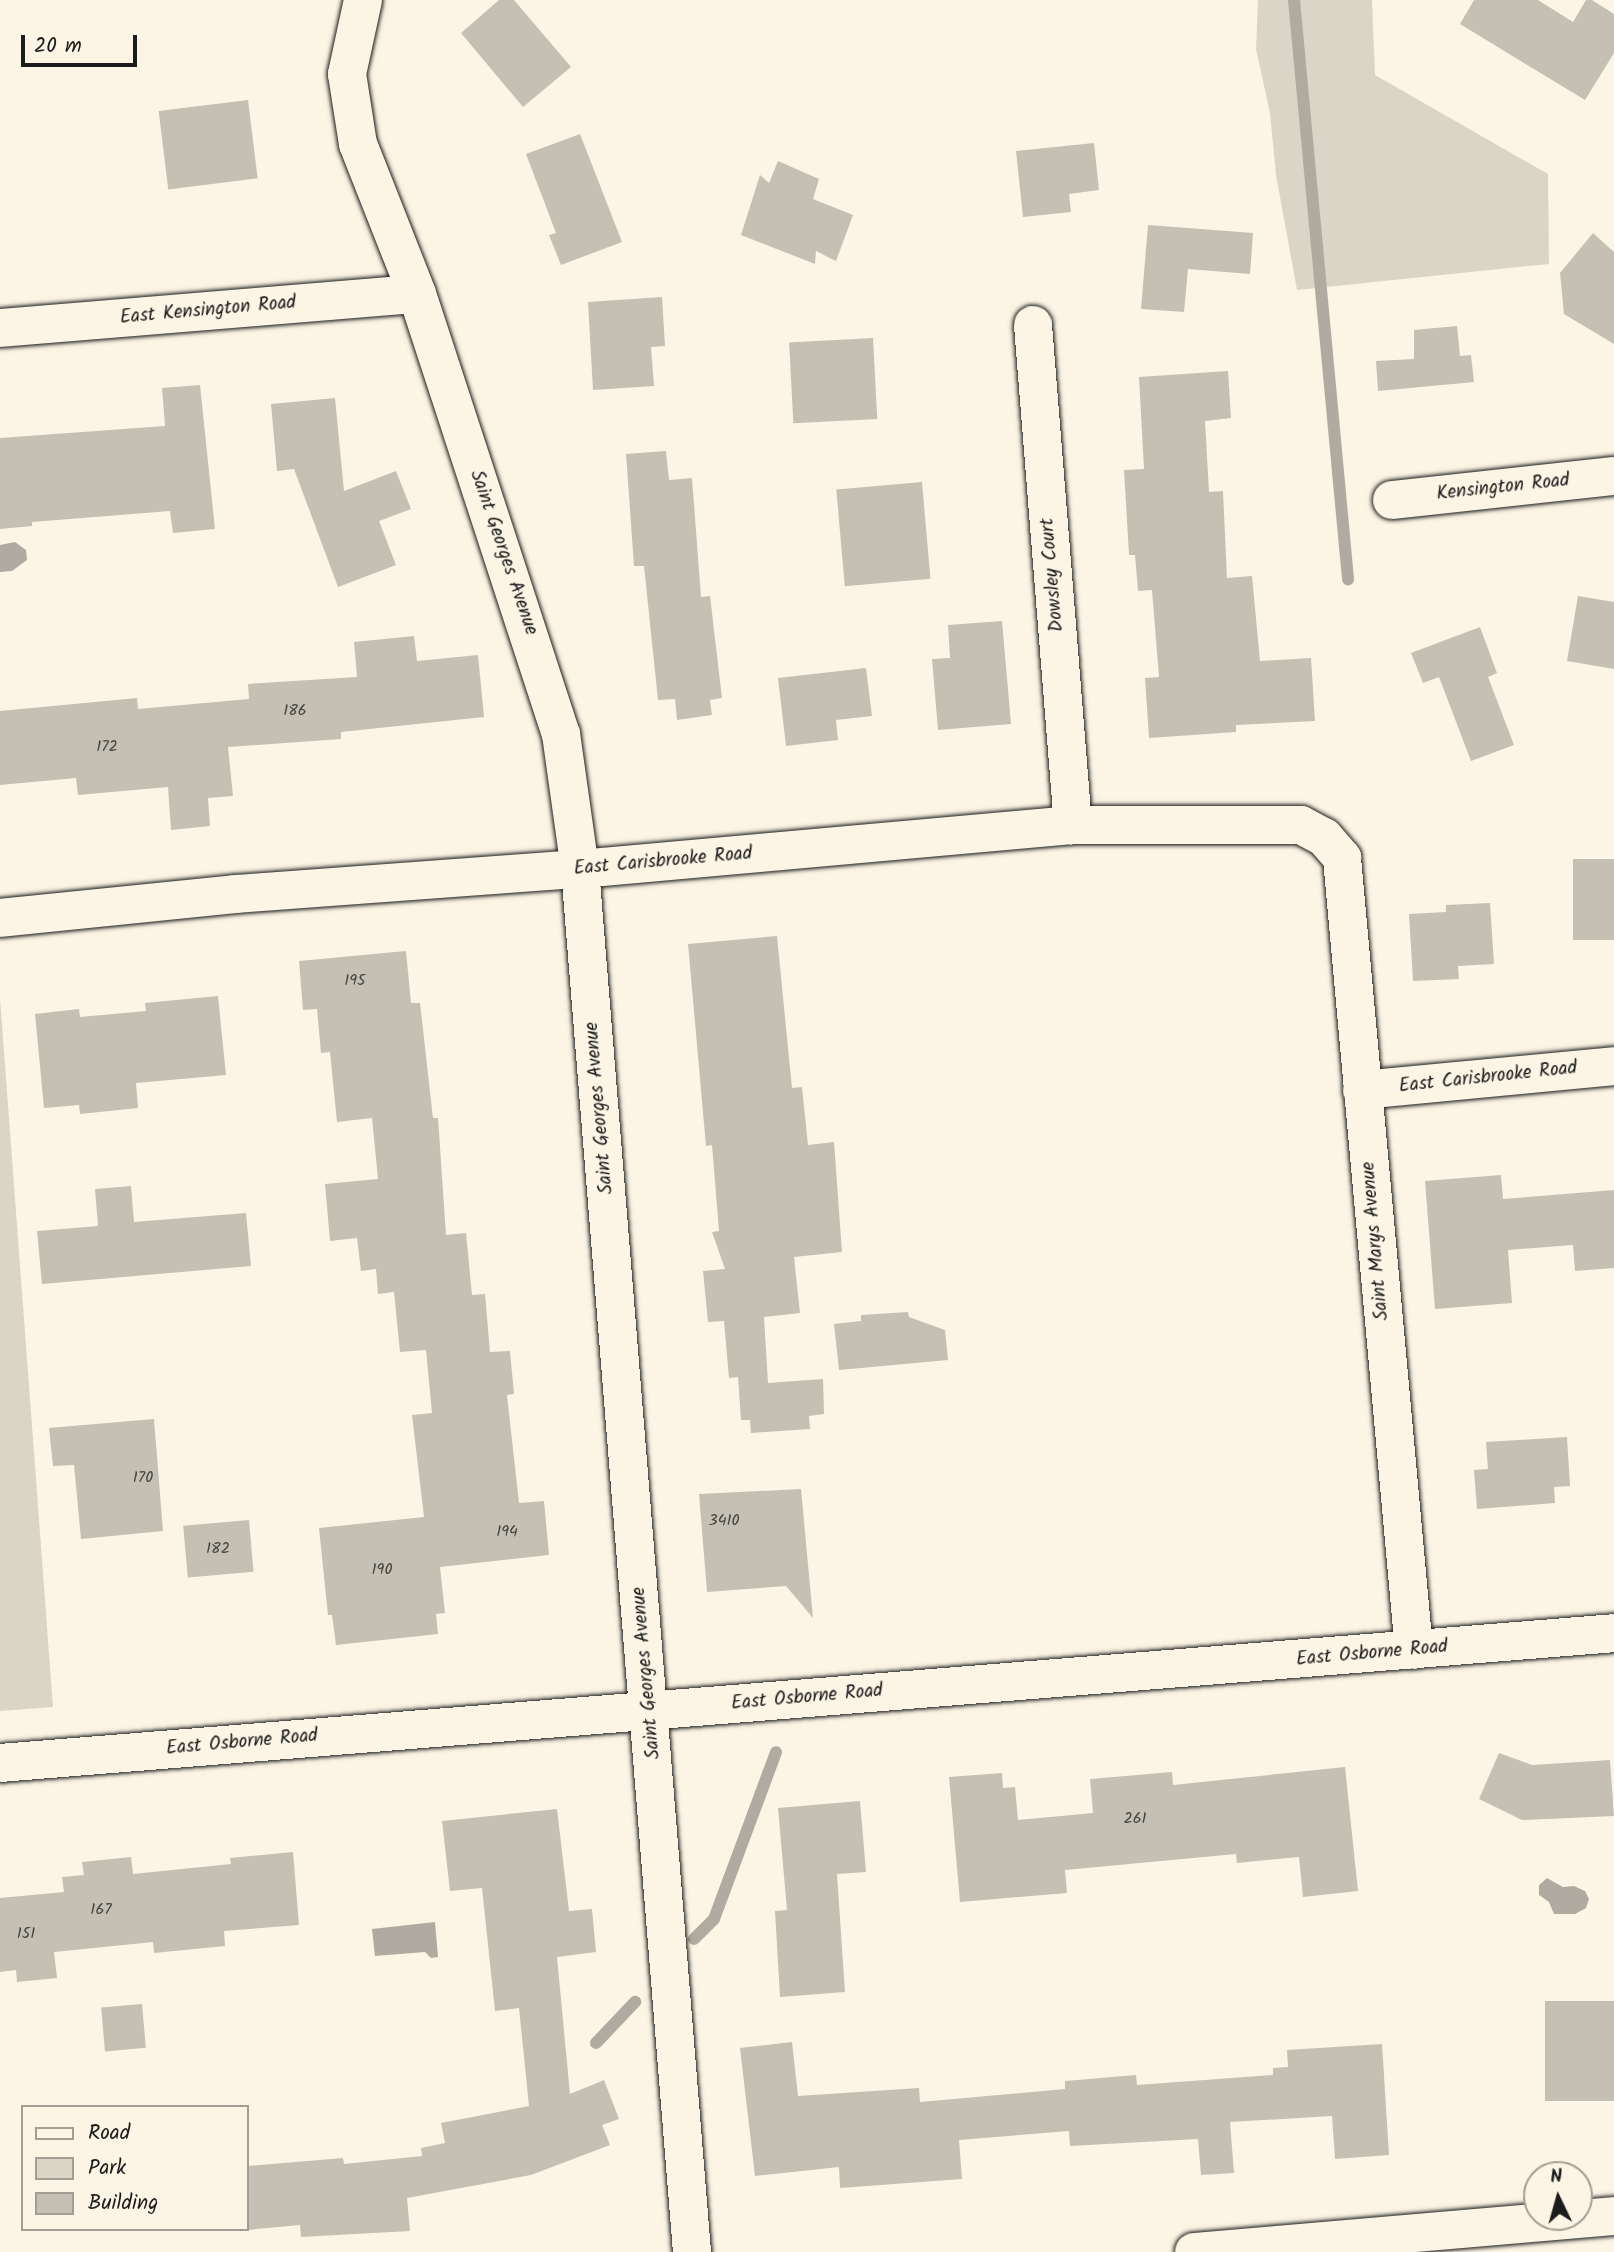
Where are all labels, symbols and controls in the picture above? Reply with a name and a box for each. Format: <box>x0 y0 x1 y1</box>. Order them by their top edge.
scale bar <box>24 21 140 65</box>
text: 20 m <box>34 30 82 63</box>
street label: East Kensington Road <box>119 292 297 330</box>
street label: Saint Georges Avenue <box>464 468 542 638</box>
street label: Kensington Road <box>1435 470 1571 506</box>
street label: Dowsley Court <box>1037 517 1069 633</box>
house number: 186 <box>283 701 307 721</box>
house number: 172 <box>96 737 118 757</box>
street label: East Carisbrooke Road <box>573 843 753 881</box>
house number: 195 <box>344 971 366 991</box>
street label: Saint Georges Avenue <box>581 1021 619 1195</box>
street label: East Carisbrooke Road <box>1398 1057 1578 1099</box>
street label: Saint Marys Avenue <box>1358 1161 1394 1321</box>
house number: 170 <box>133 1468 153 1488</box>
house number: 3410 <box>709 1511 739 1531</box>
house number: 194 <box>496 1522 518 1542</box>
house number: 182 <box>206 1539 230 1559</box>
house number: 190 <box>372 1560 392 1580</box>
street label: Saint Georges Avenue <box>628 1586 666 1760</box>
street label: East Osborne Road <box>1295 1636 1449 1672</box>
street label: East Osborne Road <box>730 1680 884 1716</box>
street label: East Osborne Road <box>165 1725 319 1761</box>
house number: 261 <box>1123 1809 1147 1829</box>
house number: 167 <box>90 1900 112 1920</box>
house number: 151 <box>17 1924 35 1944</box>
legend <box>21 2105 248 2231</box>
text: Road <box>88 2117 130 2150</box>
text: Park <box>88 2152 126 2185</box>
north arrow <box>1523 2161 1593 2231</box>
text: N <box>1549 2162 1564 2193</box>
text: Building <box>88 2187 158 2220</box>

